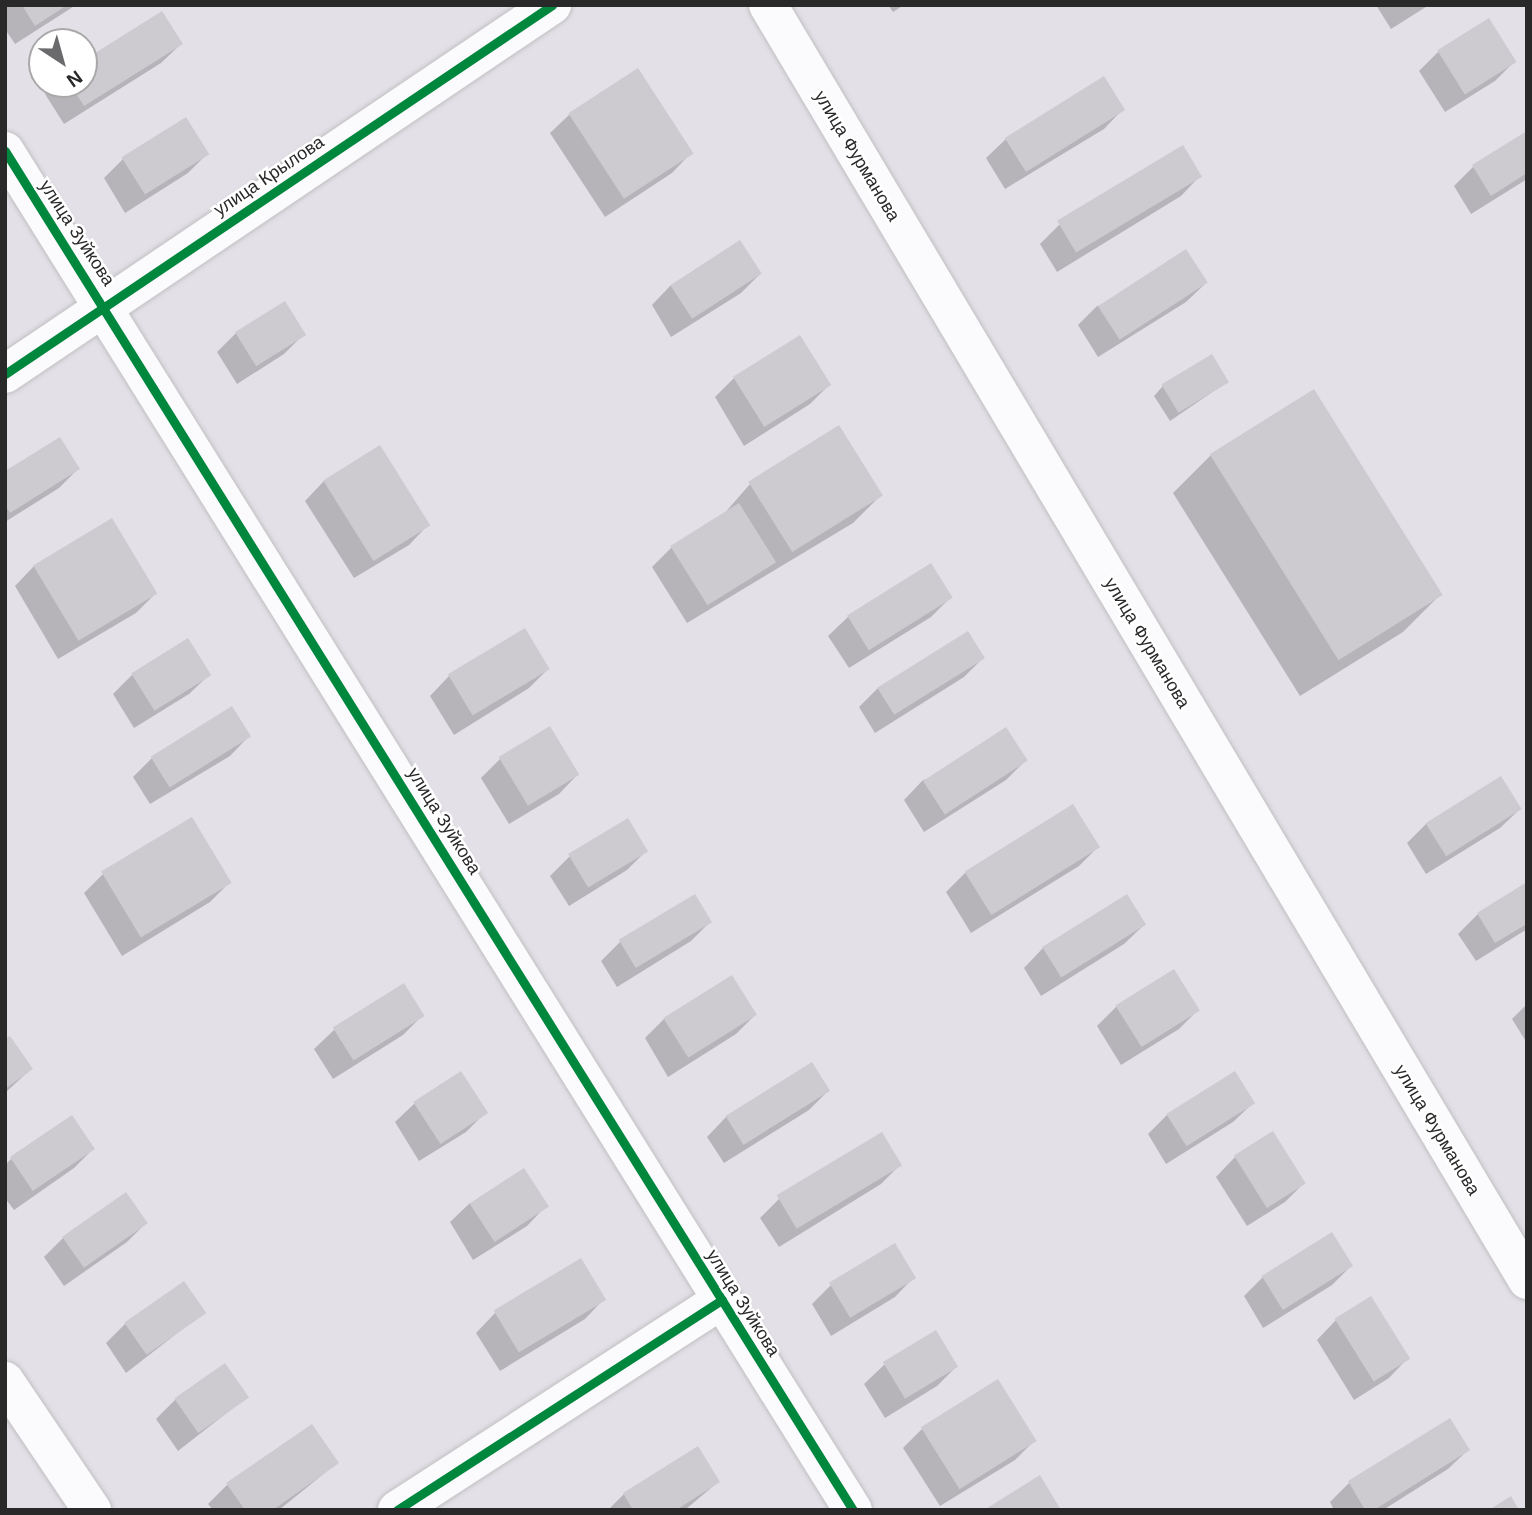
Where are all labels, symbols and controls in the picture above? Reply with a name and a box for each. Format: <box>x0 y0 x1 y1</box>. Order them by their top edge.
north arrow <box>28 28 98 98</box>
text: N <box>63 66 86 91</box>
street label: улица Фурманова <box>809 87 905 225</box>
street label: улица Крылова <box>210 131 328 221</box>
street label: улица Зуйкова <box>35 176 119 290</box>
street label: улица Фурманова <box>1099 574 1195 712</box>
street label: улица Зуйкова <box>403 764 485 878</box>
street label: улица Фурманова <box>1389 1061 1485 1199</box>
street label: улица Зуйкова <box>702 1246 784 1360</box>

